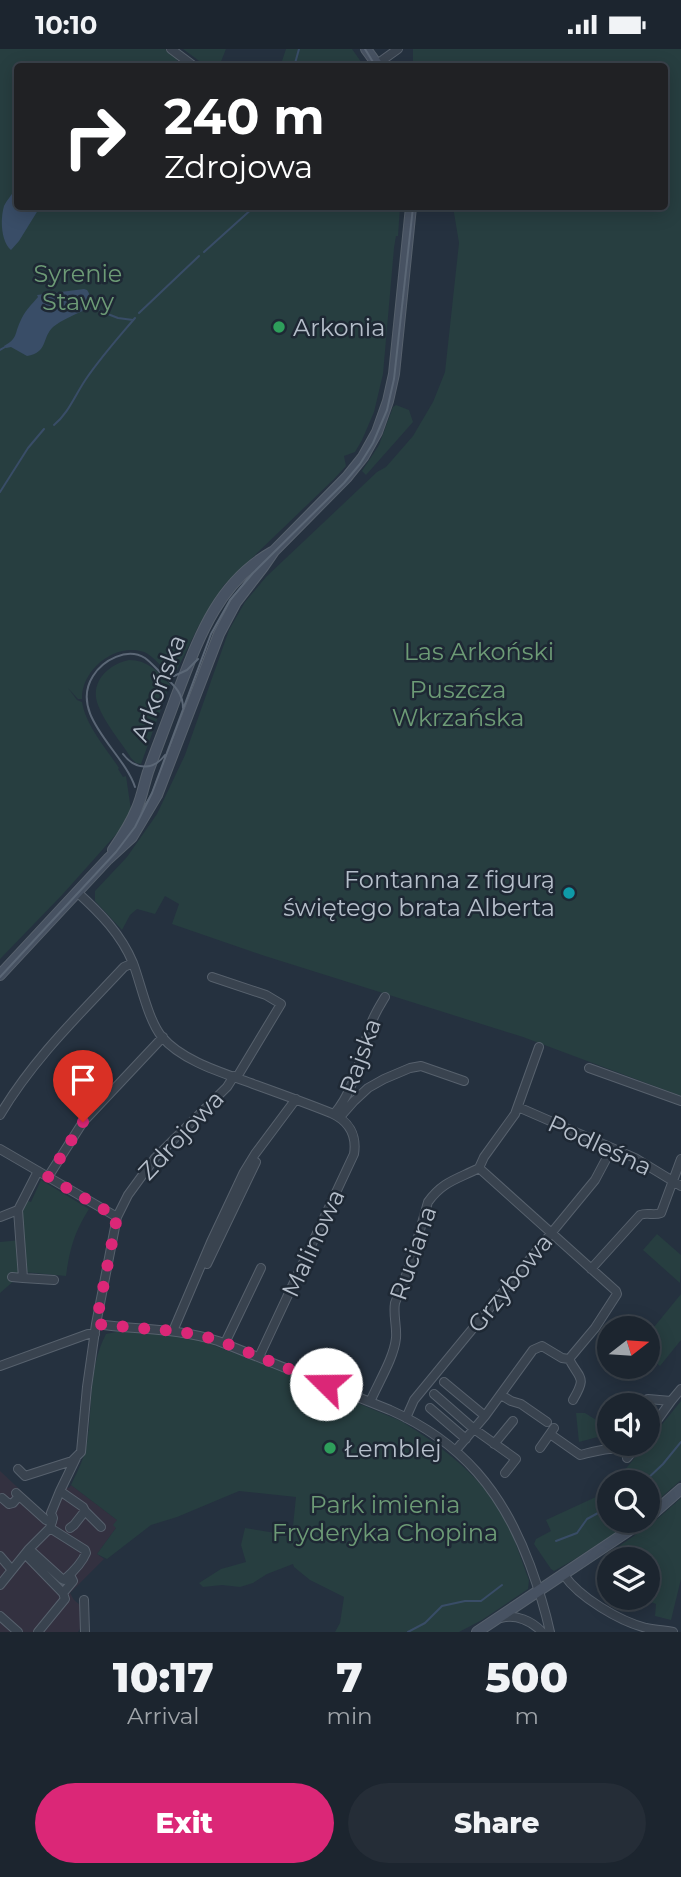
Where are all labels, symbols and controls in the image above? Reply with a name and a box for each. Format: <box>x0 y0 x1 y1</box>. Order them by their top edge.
text: 10:10 <box>35 9 98 41</box>
text: 240 m <box>164 87 325 146</box>
icon: right <box>49 91 140 182</box>
text: Zdrojowa <box>164 147 313 186</box>
park label: Syrenie Stawy <box>34 259 122 316</box>
place label: Arkonia <box>293 313 385 342</box>
marker: Arkonia <box>271 319 287 335</box>
street label: Arkońska <box>124 631 192 745</box>
park label: Las Arkoński <box>404 637 554 666</box>
park label: Puszcza Wkrzańska <box>392 675 524 732</box>
place label: Fontanna z figurą świętego brata Alberta <box>283 865 555 922</box>
marker: Fontanna z figurą świętego brata Alberta <box>561 885 577 901</box>
street label: Rajska <box>333 1014 387 1098</box>
pin <box>53 1050 113 1122</box>
icon: arrive <box>64 1061 102 1099</box>
street label: Zdrojowa <box>132 1084 230 1186</box>
street label: Podleśna <box>543 1108 657 1182</box>
street label: Malinowa <box>275 1184 351 1302</box>
street label: Ruciana <box>383 1202 443 1304</box>
street label: Grzybowa <box>461 1228 559 1338</box>
north arrow <box>597 1316 660 1379</box>
map controls <box>597 1316 660 1610</box>
position arrow <box>289 1347 363 1421</box>
button: sound <box>597 1393 660 1456</box>
place label: Łemblej <box>344 1434 442 1463</box>
marker: Łemblej <box>322 1440 338 1456</box>
button: search <box>597 1470 660 1533</box>
park label: Park imienia Fryderyka Chopina <box>272 1490 498 1547</box>
button: layers <box>597 1547 660 1610</box>
text: 10:17 <box>113 1651 214 1703</box>
text: 7 <box>336 1651 363 1703</box>
text: 500 <box>485 1651 568 1703</box>
text: Arrival <box>127 1702 200 1730</box>
text: min <box>327 1702 373 1730</box>
text: m <box>515 1702 539 1730</box>
button: Exit <box>35 1783 334 1863</box>
button: Share <box>348 1783 646 1863</box>

